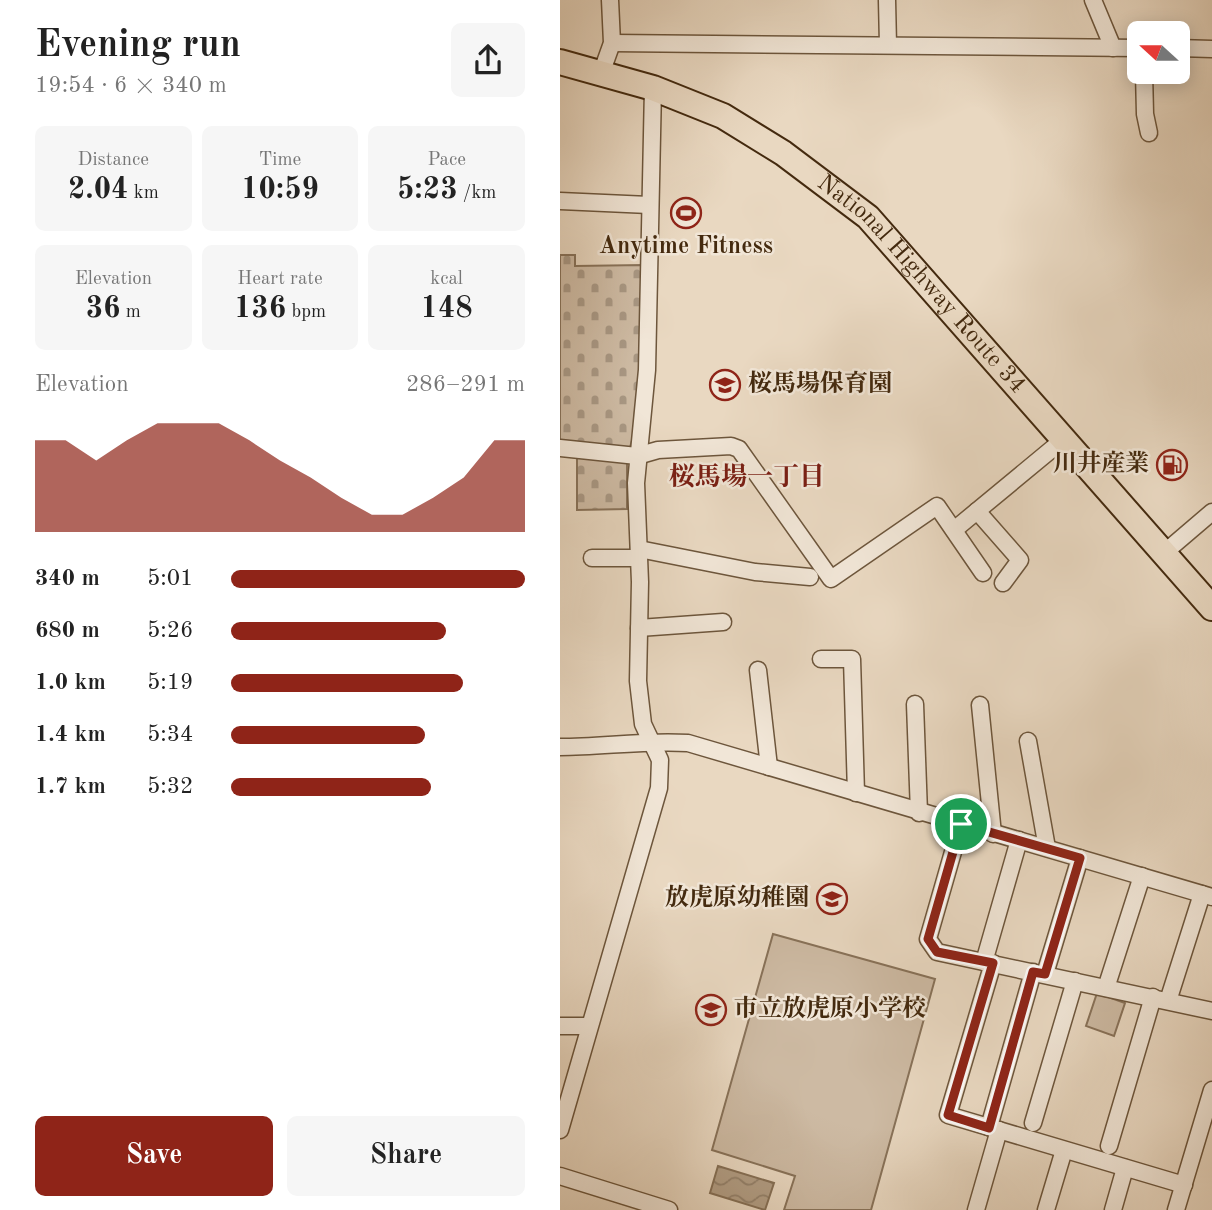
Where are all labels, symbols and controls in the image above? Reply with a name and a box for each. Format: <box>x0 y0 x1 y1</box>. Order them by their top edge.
north arrow <box>1127 21 1190 84</box>
map controls <box>1127 21 1190 84</box>
button: share <box>451 23 525 97</box>
text: Evening run <box>35 27 241 65</box>
text: 19:54 · 6 × 340 m <box>35 74 227 97</box>
text: Distance <box>78 151 149 170</box>
text: Time <box>259 151 301 170</box>
text: Pace <box>427 151 466 170</box>
street label: National Highway Route 34 <box>812 171 1029 398</box>
text: 2.04 <box>68 175 128 205</box>
text: 10:59 <box>241 175 319 205</box>
text: 5:23 <box>397 175 458 205</box>
text: km <box>128 184 159 203</box>
text: /km <box>458 184 496 203</box>
sports icon: Anytime Fitness <box>669 196 703 230</box>
place label: Anytime Fitness <box>599 235 773 259</box>
text: Elevation <box>75 270 152 289</box>
text: Heart rate <box>237 270 323 289</box>
text: kcal <box>430 270 463 289</box>
text: 36 <box>86 294 121 324</box>
text: 136 <box>234 294 286 324</box>
text: 148 <box>421 294 473 324</box>
text: m <box>121 303 141 322</box>
text: bpm <box>286 303 326 322</box>
school or university icon: 桜馬場保育園 <box>708 368 742 402</box>
place label: 桜馬場保育園 <box>748 370 892 397</box>
text: Elevation <box>35 373 129 396</box>
text: 286–291 m <box>406 373 525 396</box>
fuel station icon: 川井産業 <box>1155 448 1189 482</box>
place label: 川井産業 <box>1053 450 1149 477</box>
district label: 桜馬場一丁目 <box>669 462 825 491</box>
text: 340 m <box>35 567 100 590</box>
text: 5:01 <box>147 567 193 590</box>
text: 680 m <box>35 619 100 642</box>
text: 5:26 <box>147 619 193 642</box>
text: 1.0 km <box>35 671 106 694</box>
text: 5:19 <box>147 671 193 694</box>
text: 1.4 km <box>35 723 106 746</box>
text: 5:34 <box>147 723 193 746</box>
text: 1.7 km <box>35 775 106 798</box>
text: 5:32 <box>147 775 193 798</box>
pin <box>931 794 991 854</box>
icon: arrive <box>942 805 980 843</box>
school or university icon: 放虎原幼稚園 <box>815 882 849 916</box>
place label: 放虎原幼稚園 <box>665 884 809 911</box>
school or university icon: 市立放虎原小学校 <box>694 993 728 1027</box>
place label: 市立放虎原小学校 <box>734 995 926 1022</box>
button: Save <box>35 1116 273 1196</box>
button: Share <box>287 1116 525 1196</box>

